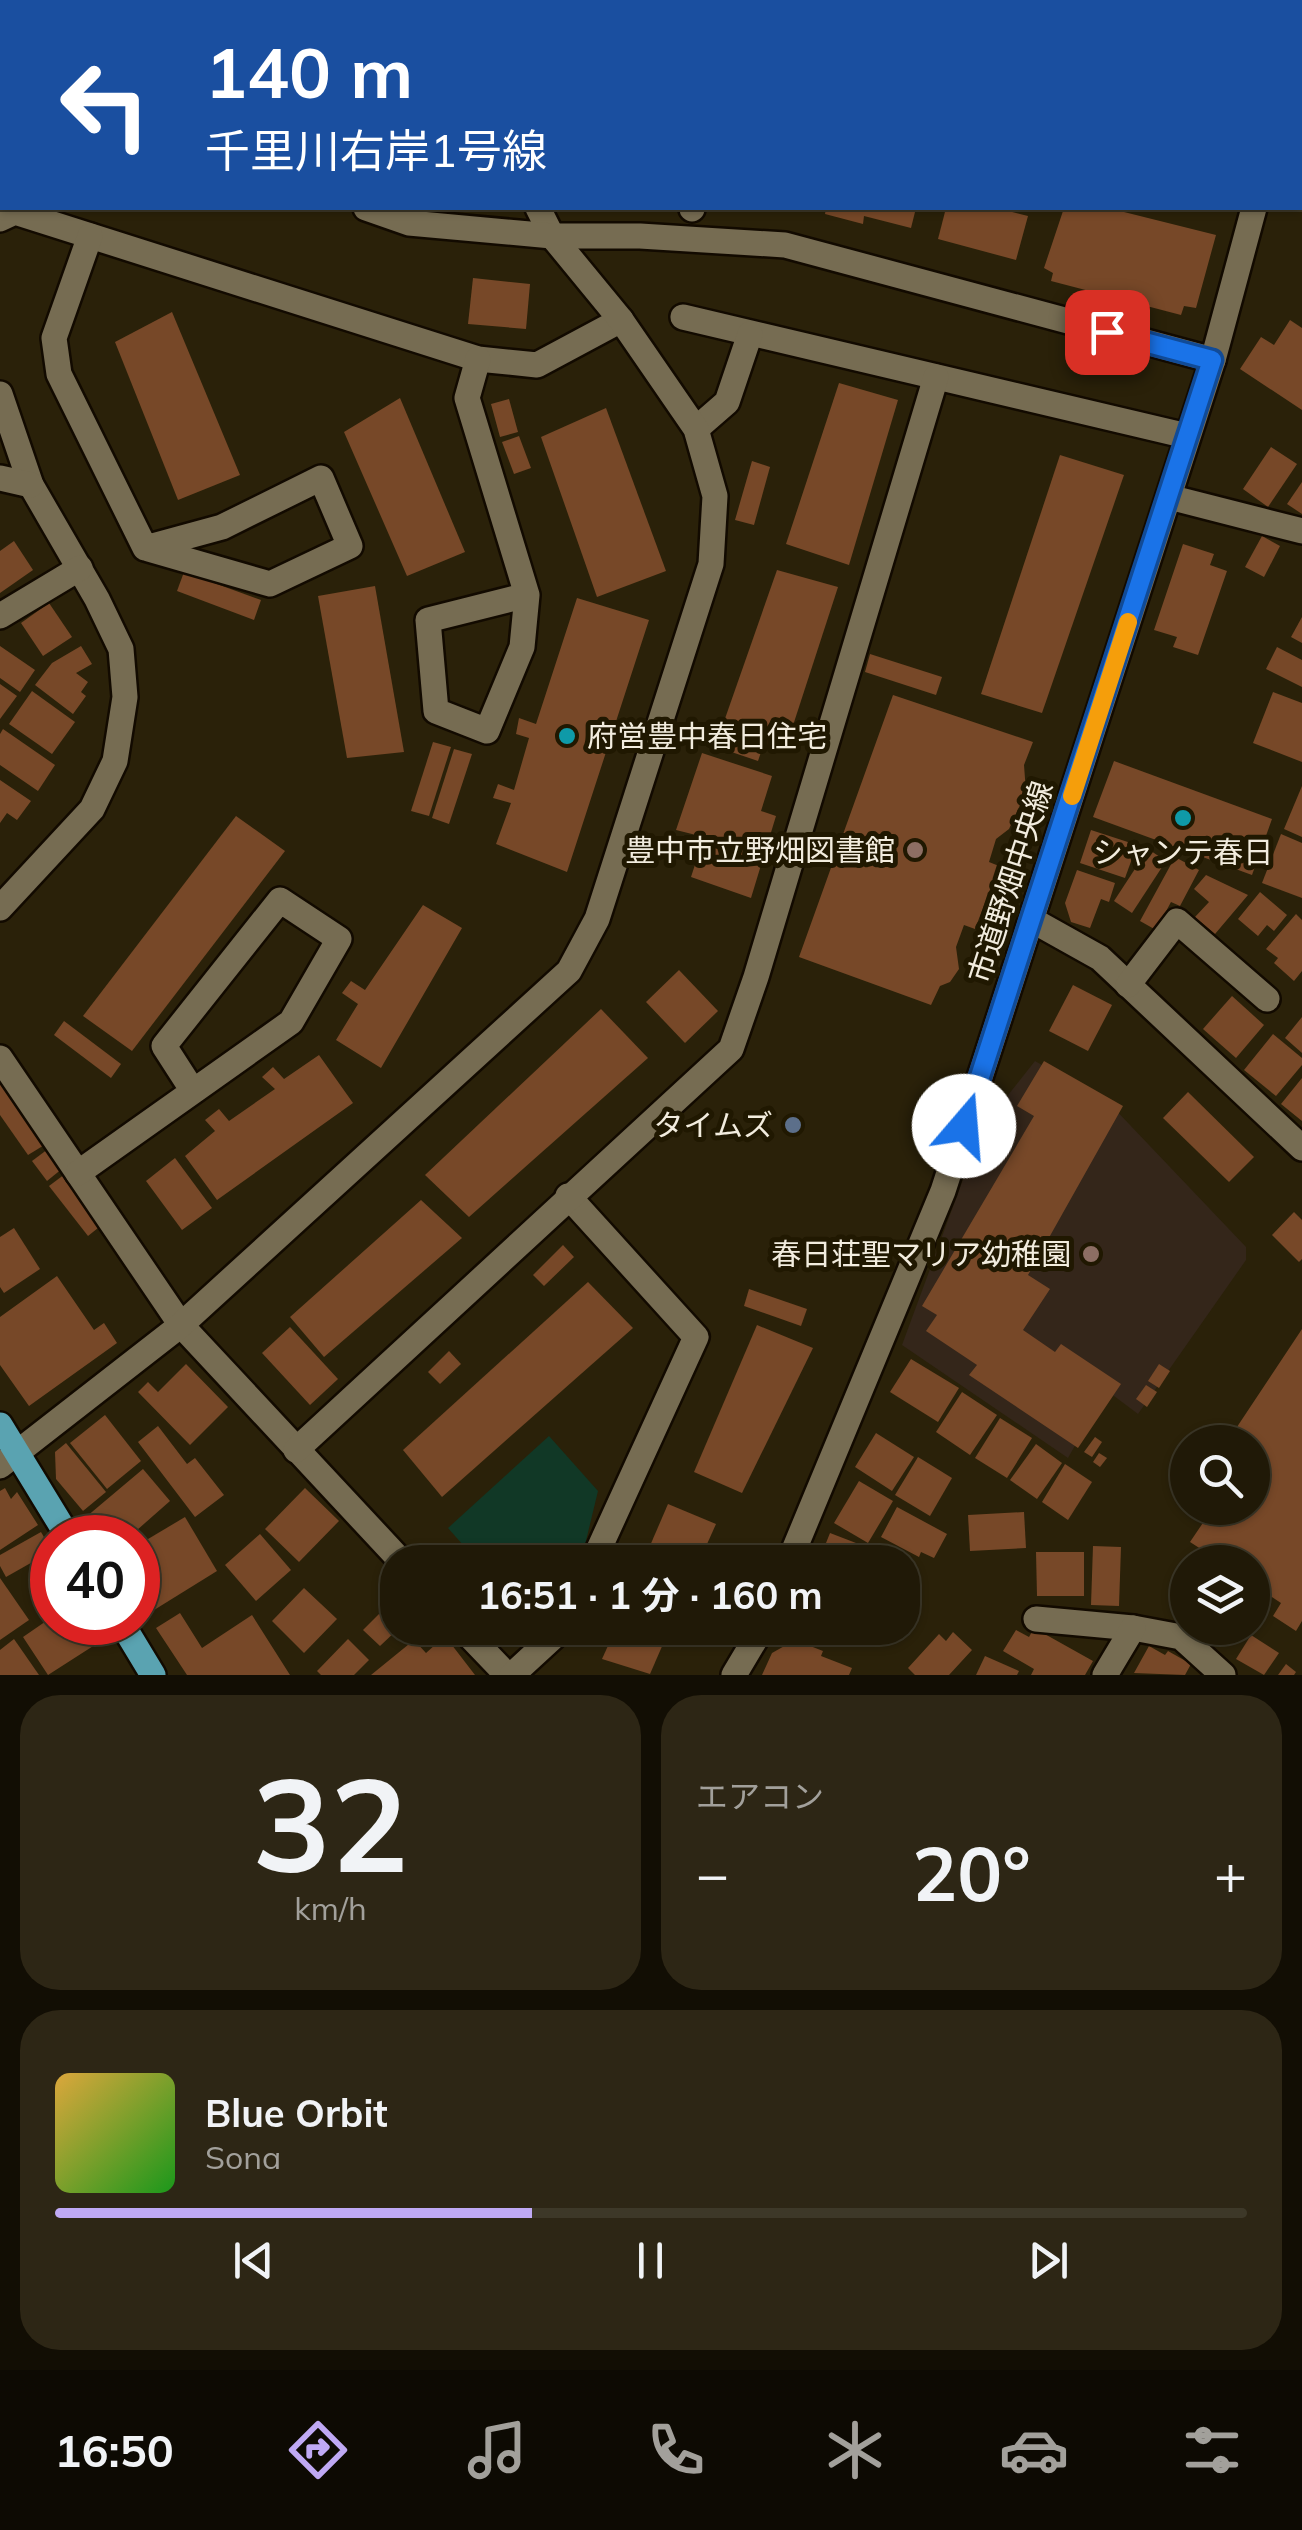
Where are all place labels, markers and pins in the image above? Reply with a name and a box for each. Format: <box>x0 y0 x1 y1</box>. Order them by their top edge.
pin <box>1065 290 1150 375</box>
place label: 府営豊中春日住宅 <box>587 717 827 755</box>
marker: 府営豊中春日住宅 <box>556 725 578 747</box>
marker: シャンテ春日 <box>1172 807 1194 829</box>
place label: 豊中市立野畑図書館 <box>625 831 895 869</box>
place label: シャンテ春日 <box>1093 833 1273 871</box>
marker: 豊中市立野畑図書館 <box>904 839 926 861</box>
place label: タイムズ <box>654 1106 773 1144</box>
marker: タイムズ <box>782 1114 804 1136</box>
place label: 春日荘聖マリア幼稚園 <box>771 1235 1071 1273</box>
marker: 春日荘聖マリア幼稚園 <box>1080 1243 1102 1265</box>

